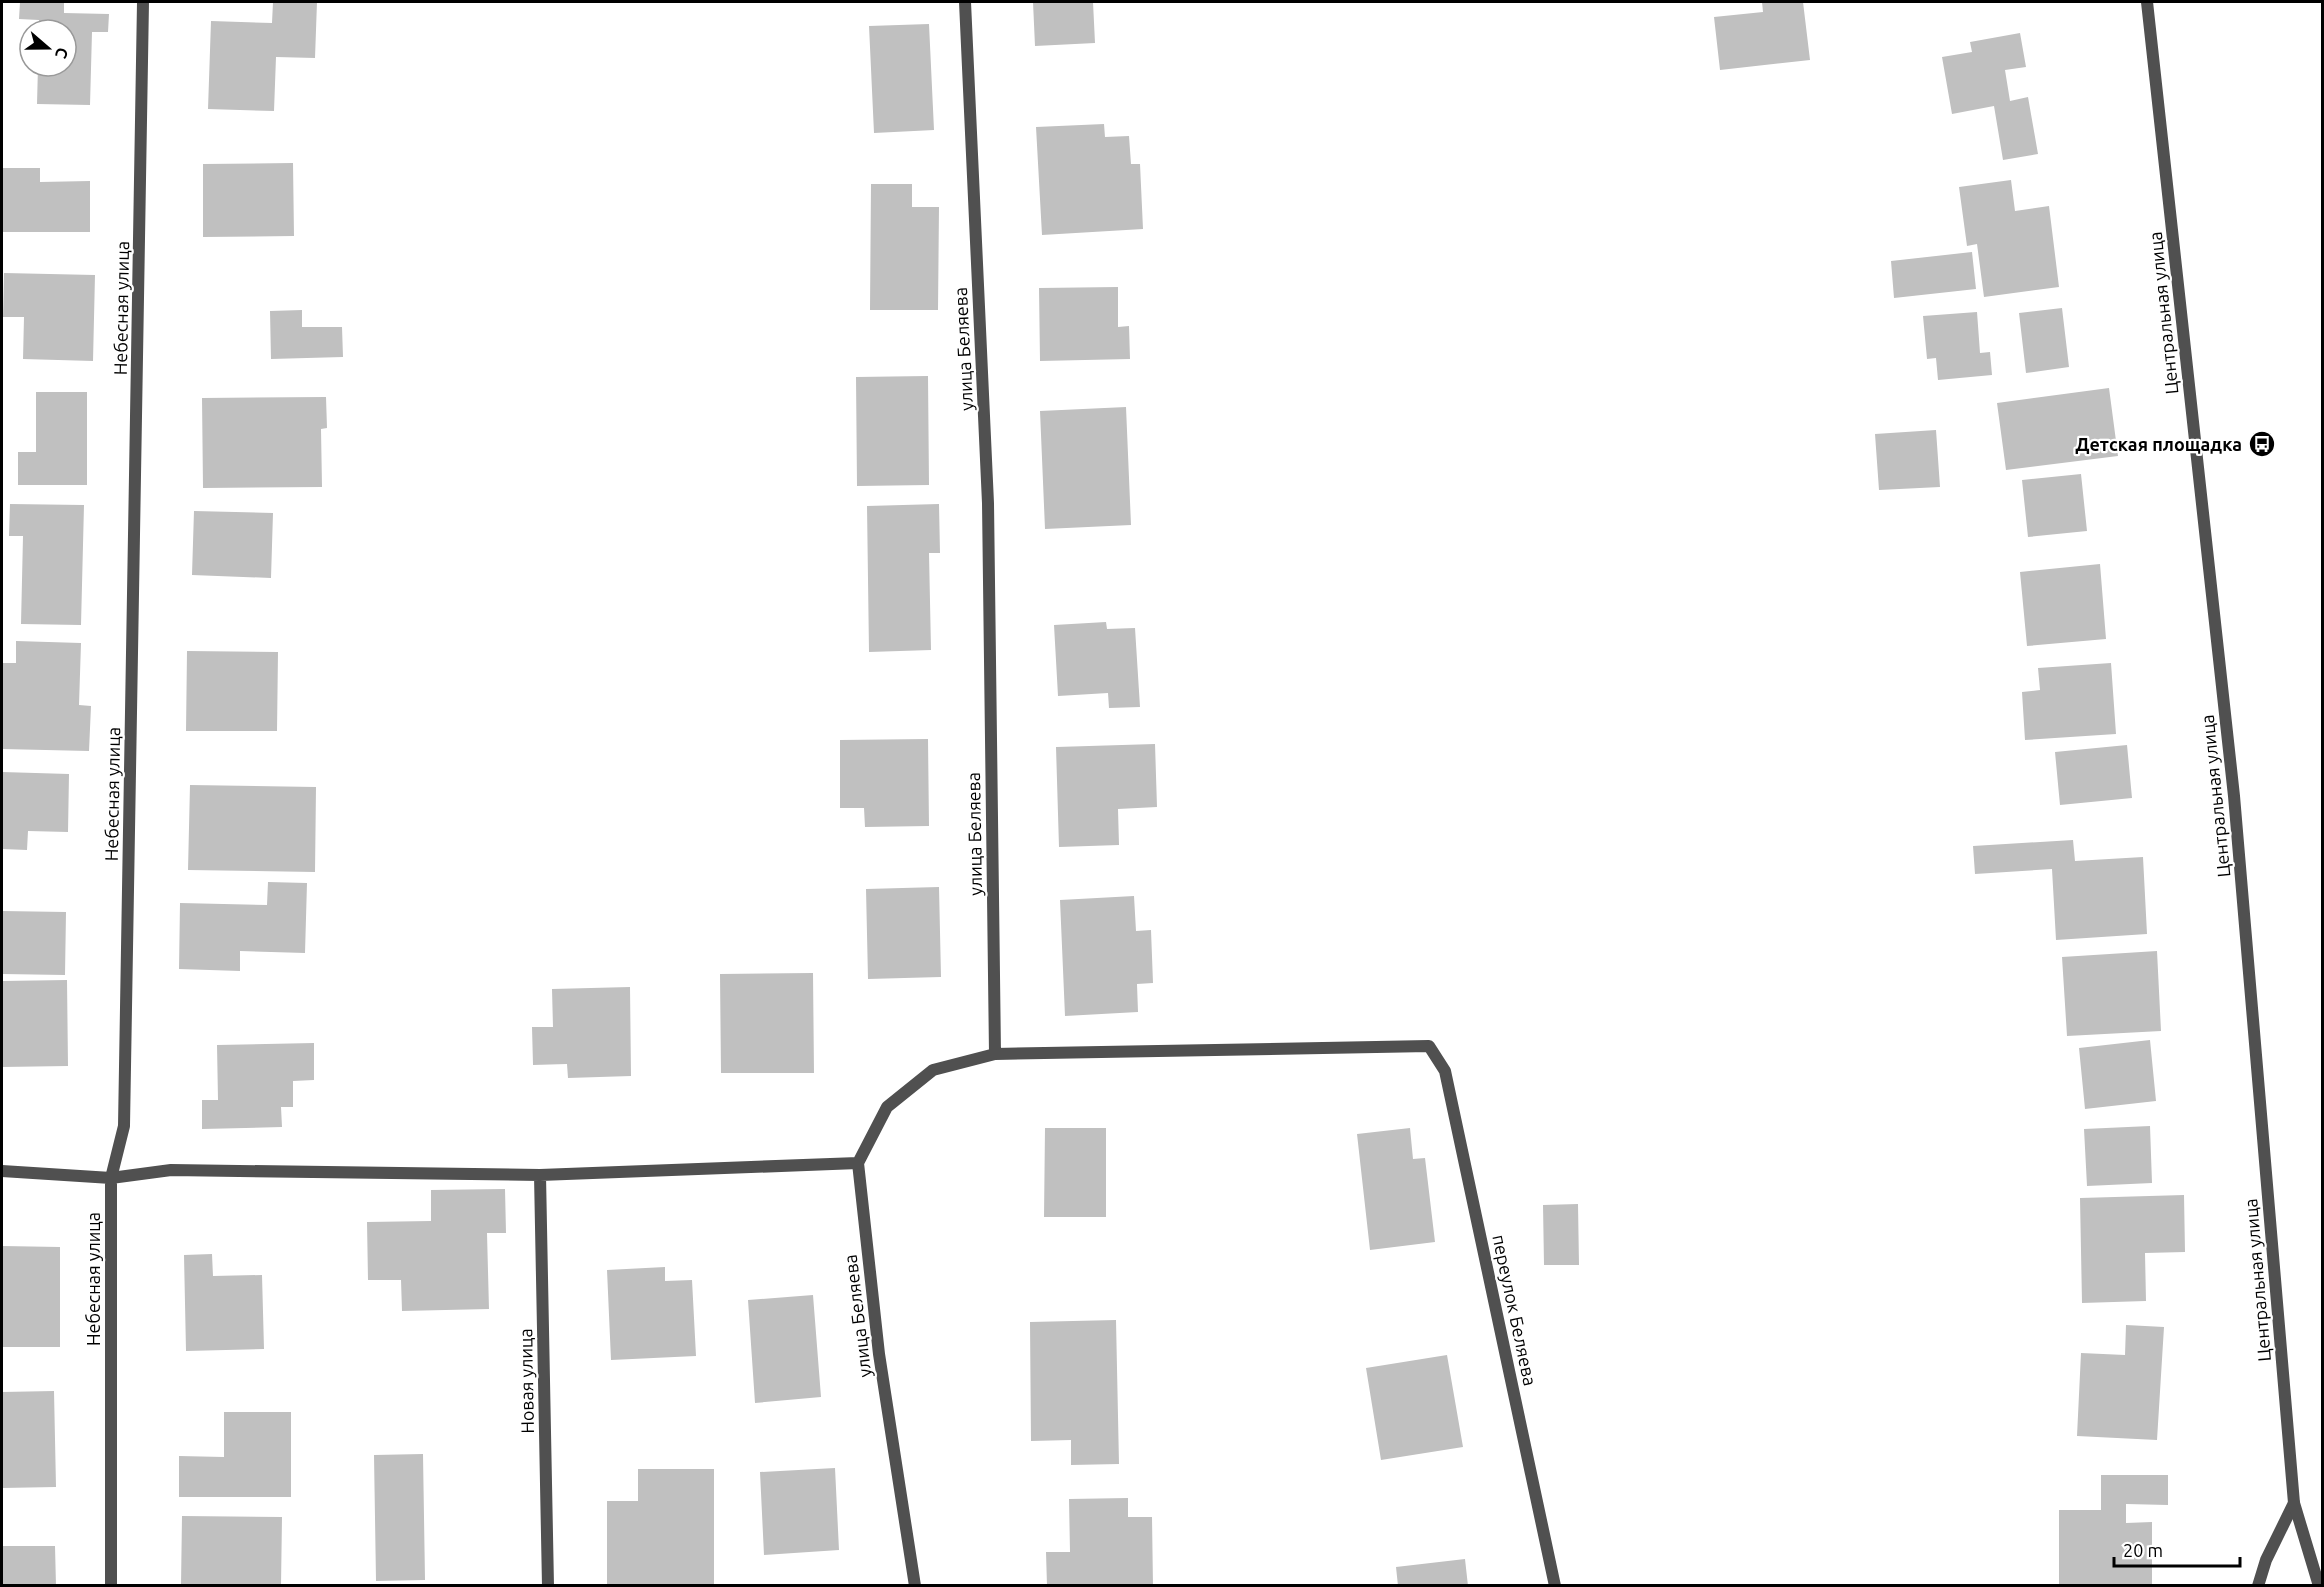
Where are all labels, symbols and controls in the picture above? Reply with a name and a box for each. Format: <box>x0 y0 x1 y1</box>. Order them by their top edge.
north arrow <box>18 18 78 78</box>
text: С <box>52 45 72 61</box>
street label: Центральная улица <box>2145 231 2181 395</box>
street label: Небесная улица <box>110 241 132 375</box>
street label: улица Беляева <box>950 287 976 411</box>
bus stop icon: Детская площадка <box>2247 429 2277 459</box>
place label: Детская площадка <box>2075 434 2242 454</box>
street label: Центральная улица <box>2197 714 2233 878</box>
street label: Небесная улица <box>101 727 123 861</box>
street label: улица Беляева <box>963 772 985 896</box>
street label: Центральная улица <box>2240 1198 2274 1362</box>
street label: Небесная улица <box>83 1212 103 1346</box>
street label: переулок Беляева <box>1489 1233 1541 1387</box>
street label: улица Беляева <box>840 1253 874 1379</box>
street label: Новая улица <box>515 1328 537 1434</box>
scale bar <box>2114 1530 2240 1568</box>
text: 20 m <box>2123 1540 2163 1560</box>

